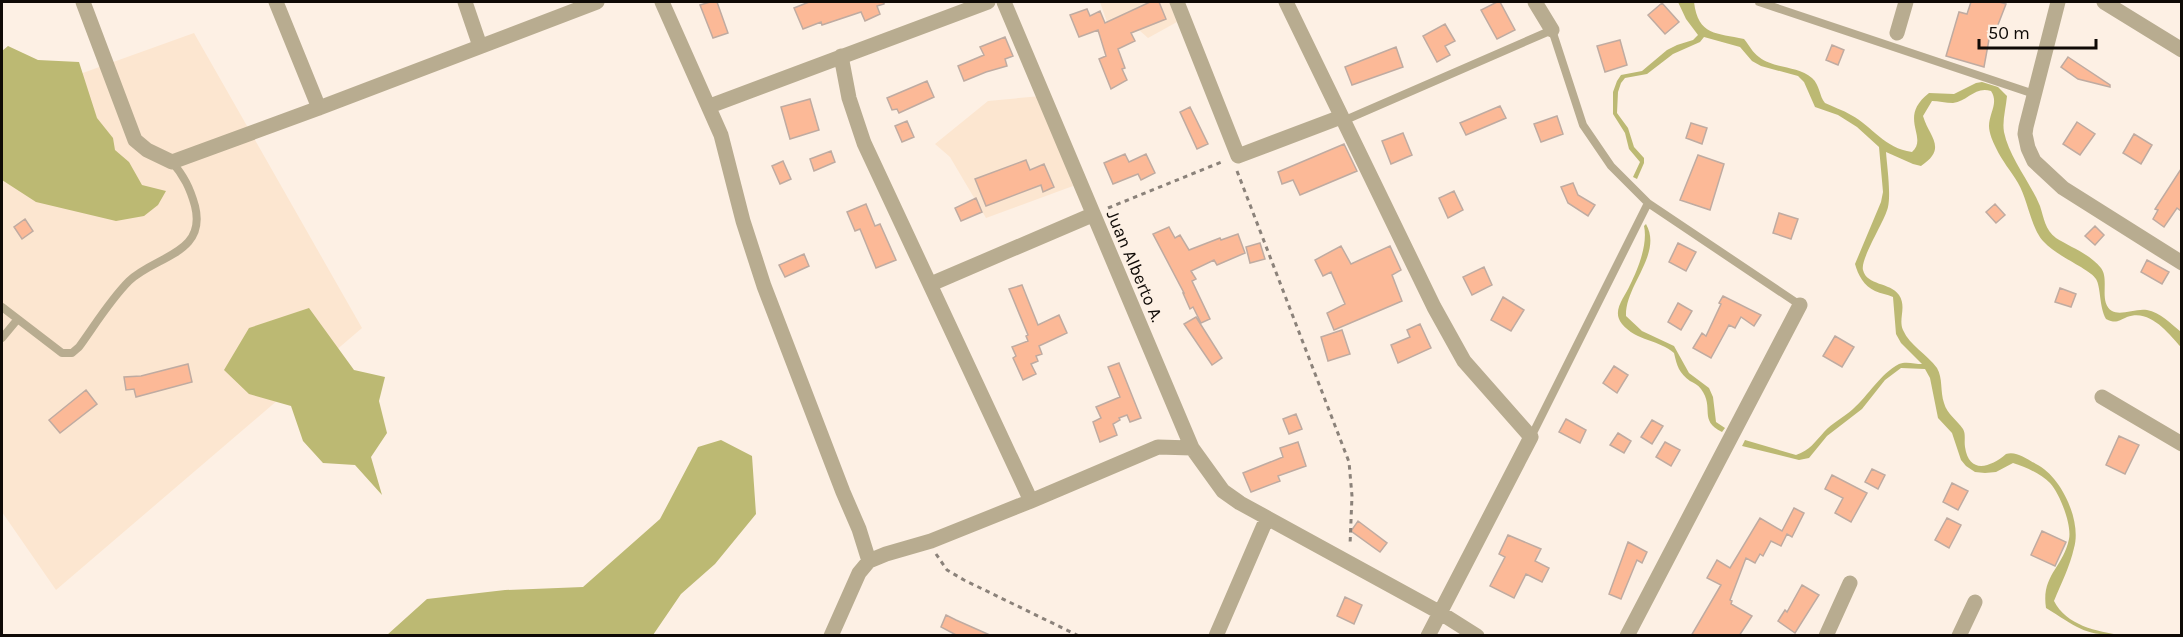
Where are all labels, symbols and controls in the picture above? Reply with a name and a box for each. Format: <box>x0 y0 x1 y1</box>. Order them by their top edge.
scale bar <box>1979 12 2096 50</box>
text: 50 m <box>1988 22 2030 44</box>
street label: Juan Alberto A. <box>1102 207 1168 325</box>

